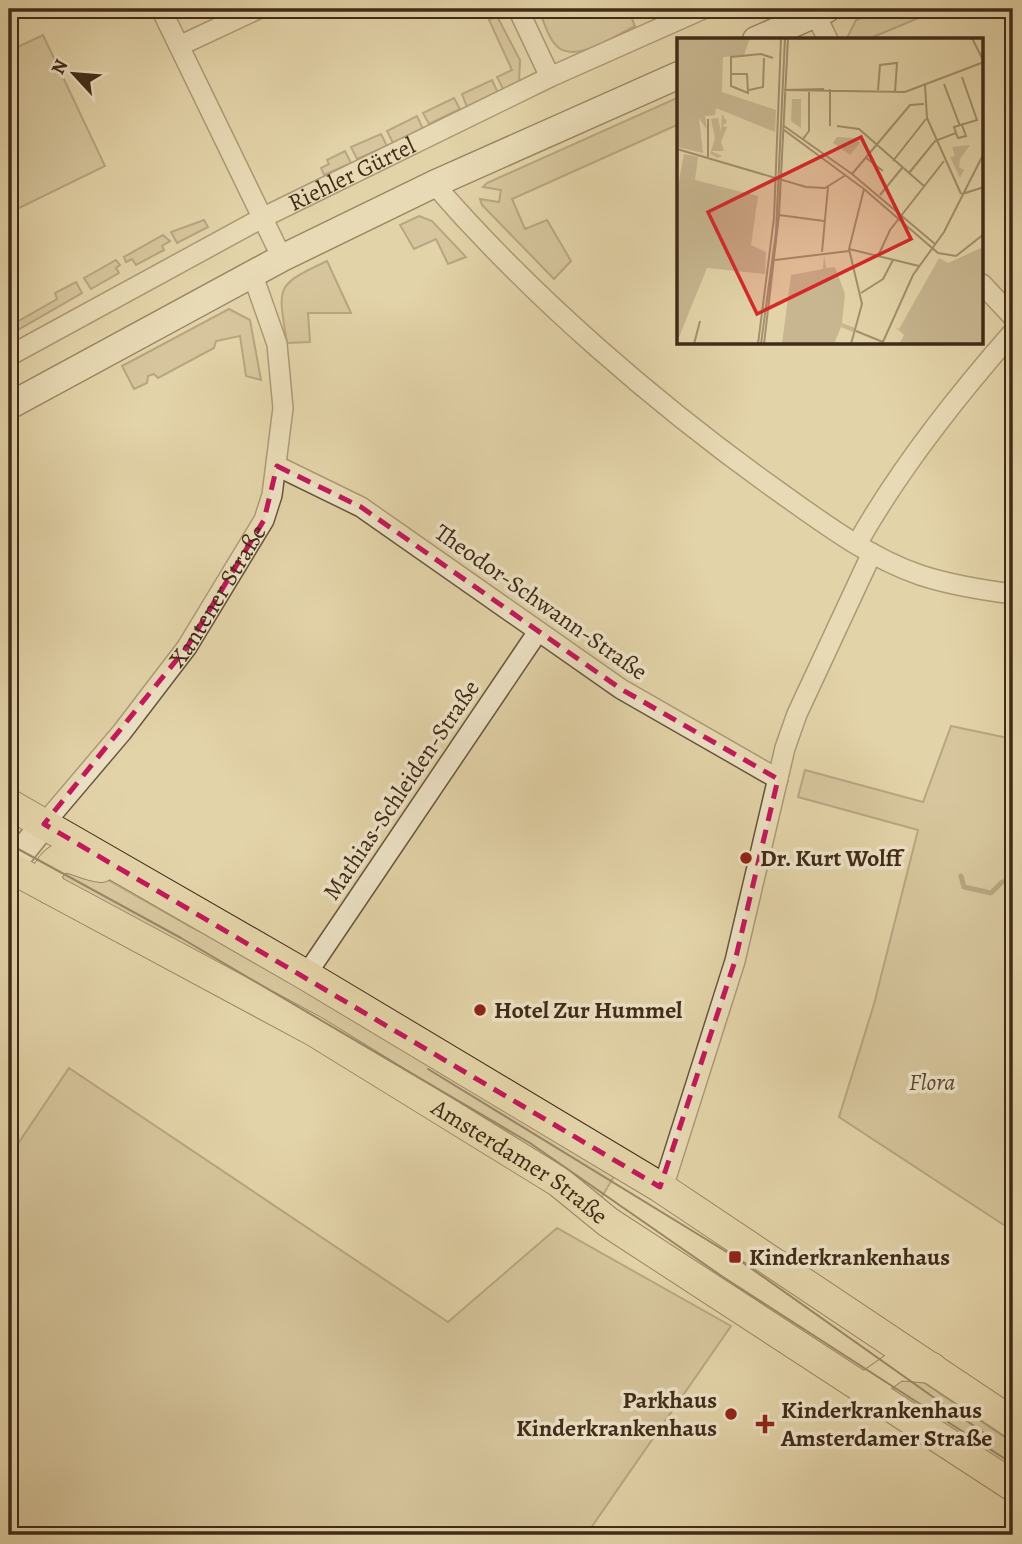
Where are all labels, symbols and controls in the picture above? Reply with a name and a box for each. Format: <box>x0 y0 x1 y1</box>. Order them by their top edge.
north arrow <box>38 38 108 108</box>
inset map <box>677 38 984 345</box>
text: N <box>45 55 74 79</box>
street label: Riehler Gürtel <box>283 129 421 219</box>
street label: Theodor-Schwann-Straße <box>428 516 654 688</box>
street label: Xantener Straße <box>161 519 274 674</box>
street label: Mathias-Schleiden-Straße <box>315 674 487 906</box>
place label: Dr. Kurt Wolff <box>760 842 905 874</box>
marker: Dr. Kurt Wolff <box>738 850 754 866</box>
place label: Hotel Zur Hummel <box>494 994 683 1026</box>
marker: Hotel Zur Hummel <box>472 1002 488 1018</box>
park label: Flora <box>909 1066 955 1098</box>
street label: Amsterdamer Straße <box>425 1091 614 1231</box>
place label: Kinderkrankenhaus <box>749 1241 950 1273</box>
marker: Kinderkrankenhaus <box>727 1249 743 1265</box>
place label: Parkhaus Kinderkrankenhaus <box>516 1384 717 1444</box>
place label: Kinderkrankenhaus Amsterdamer Straße <box>780 1394 992 1454</box>
marker: Parkhaus Kinderkrankenhaus <box>723 1406 739 1422</box>
marker: Kinderkrankenhaus Amsterdamer Straße <box>755 1414 775 1434</box>

